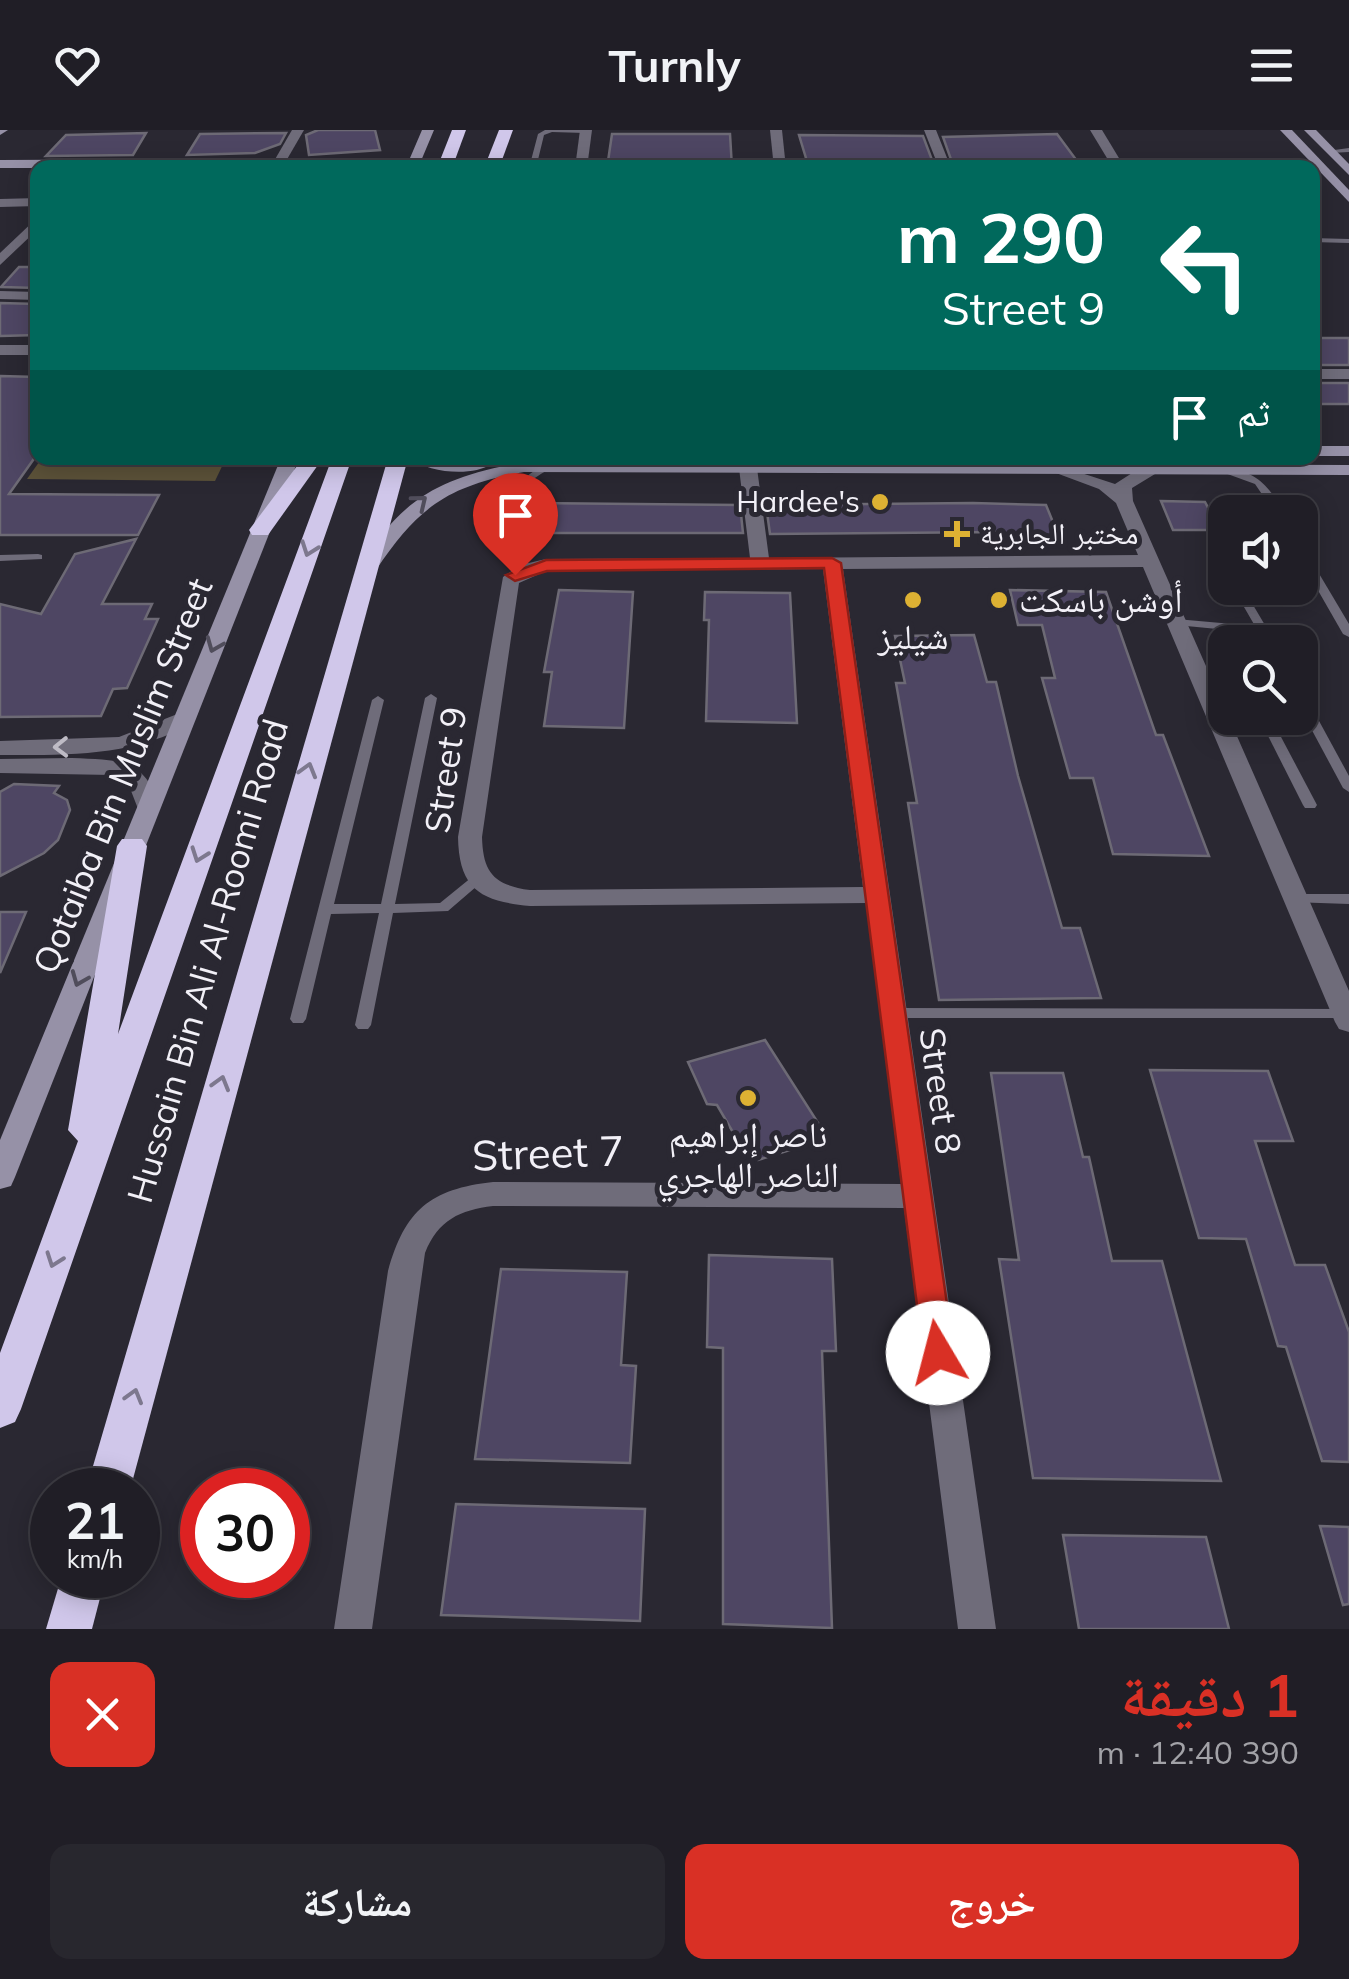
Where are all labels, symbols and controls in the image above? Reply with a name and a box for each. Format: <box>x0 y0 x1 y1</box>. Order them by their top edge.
text: Turnly <box>608 37 741 93</box>
icon: heart <box>50 38 105 93</box>
icon: menu <box>1244 38 1299 93</box>
text: 290 m <box>897 193 1105 281</box>
icon: left <box>1140 200 1270 330</box>
text: Street 9 <box>942 280 1105 336</box>
text: ثم <box>1237 388 1270 436</box>
icon: arrive <box>1162 390 1217 445</box>
pin <box>473 473 558 576</box>
place label: Hardee's <box>736 482 860 520</box>
icon: arrive <box>488 488 543 543</box>
marker: Hardee's <box>869 491 891 513</box>
map controls <box>1208 495 1318 735</box>
button: sound <box>1208 495 1318 605</box>
one-way arrow <box>408 496 426 514</box>
place label: مختبر الجابرية <box>980 514 1138 552</box>
marker: مختبر الجابرية <box>944 521 970 547</box>
one-way arrow <box>300 540 321 557</box>
street label: Qotaiba Bin Muslim Street <box>23 572 222 980</box>
place label: أوشن باسكت <box>1019 577 1183 621</box>
marker: شيليز <box>902 589 924 611</box>
marker: أوشن باسكت <box>988 589 1010 611</box>
place label: شيليز <box>877 614 948 658</box>
button: search <box>1208 625 1318 735</box>
one-way arrow <box>206 635 226 653</box>
street label: Street 9 <box>414 704 476 836</box>
street label: Hussain Bin Ali Al-Roomi Road <box>117 714 297 1208</box>
one-way arrow <box>52 736 68 758</box>
one-way arrow <box>297 762 318 779</box>
one-way arrow <box>190 846 211 863</box>
one-way arrow <box>71 969 91 987</box>
street label: Street 8 <box>910 1025 972 1157</box>
one-way arrow <box>209 1075 230 1092</box>
marker: ناصر إبراهيم الناصر الهاجري <box>737 1087 759 1109</box>
place label: ناصر إبراهيم الناصر الهاجري <box>657 1112 839 1203</box>
street label: Street 7 <box>471 1123 625 1182</box>
one-way arrow <box>45 1250 66 1267</box>
position arrow <box>886 1301 990 1405</box>
one-way arrow <box>122 1388 143 1405</box>
speed limit sign: 30 <box>180 1468 310 1598</box>
text: 21 <box>65 1489 125 1552</box>
text: km/h <box>67 1543 123 1574</box>
text: 1 دقيقة <box>1121 1657 1299 1732</box>
button: close <box>50 1662 155 1767</box>
text: 390 m · 12:40 <box>1097 1732 1299 1772</box>
button: مشاركة <box>50 1844 665 1959</box>
button: خروج <box>685 1844 1299 1959</box>

